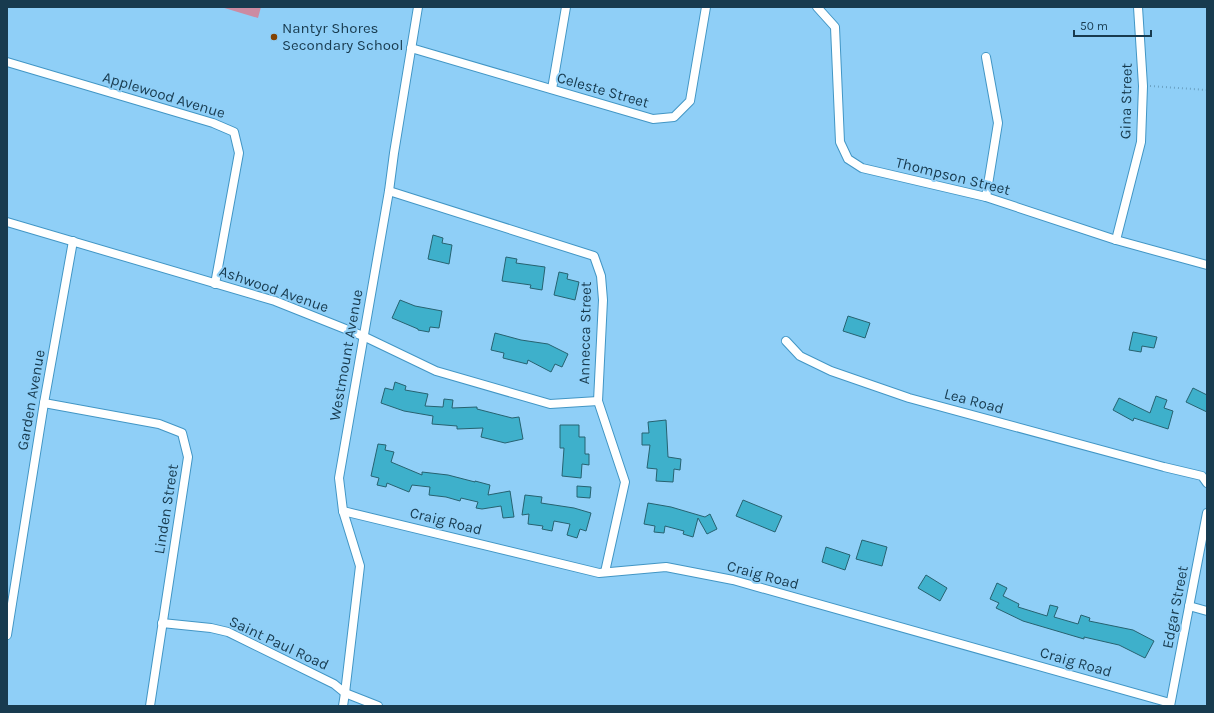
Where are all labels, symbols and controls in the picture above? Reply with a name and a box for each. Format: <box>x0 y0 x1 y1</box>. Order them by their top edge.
scale bar <box>1074 12 1151 38</box>
place label: Nantyr Shores Secondary School <box>282 19 403 54</box>
text: 50 m <box>1080 19 1108 33</box>
marker: Nantyr Shores Secondary School <box>269 32 279 42</box>
street label: Gina Street <box>1116 62 1136 139</box>
street label: Applewood Avenue <box>101 68 227 122</box>
street label: Celeste Street <box>555 68 651 112</box>
street label: Thompson Street <box>894 153 1012 199</box>
street label: Ashwood Avenue <box>217 262 331 316</box>
street label: Annecca Street <box>575 281 595 385</box>
street label: Westmount Avenue <box>326 288 366 422</box>
street label: Garden Avenue <box>13 348 49 452</box>
street label: Lea Road <box>942 384 1006 418</box>
street label: Linden Street <box>150 462 182 555</box>
street label: Craig Road <box>408 503 484 539</box>
street label: Craig Road <box>725 557 801 593</box>
street label: Edgar Street <box>1158 564 1192 650</box>
street label: Saint Paul Road <box>226 612 332 674</box>
street label: Craig Road <box>1038 643 1114 681</box>

